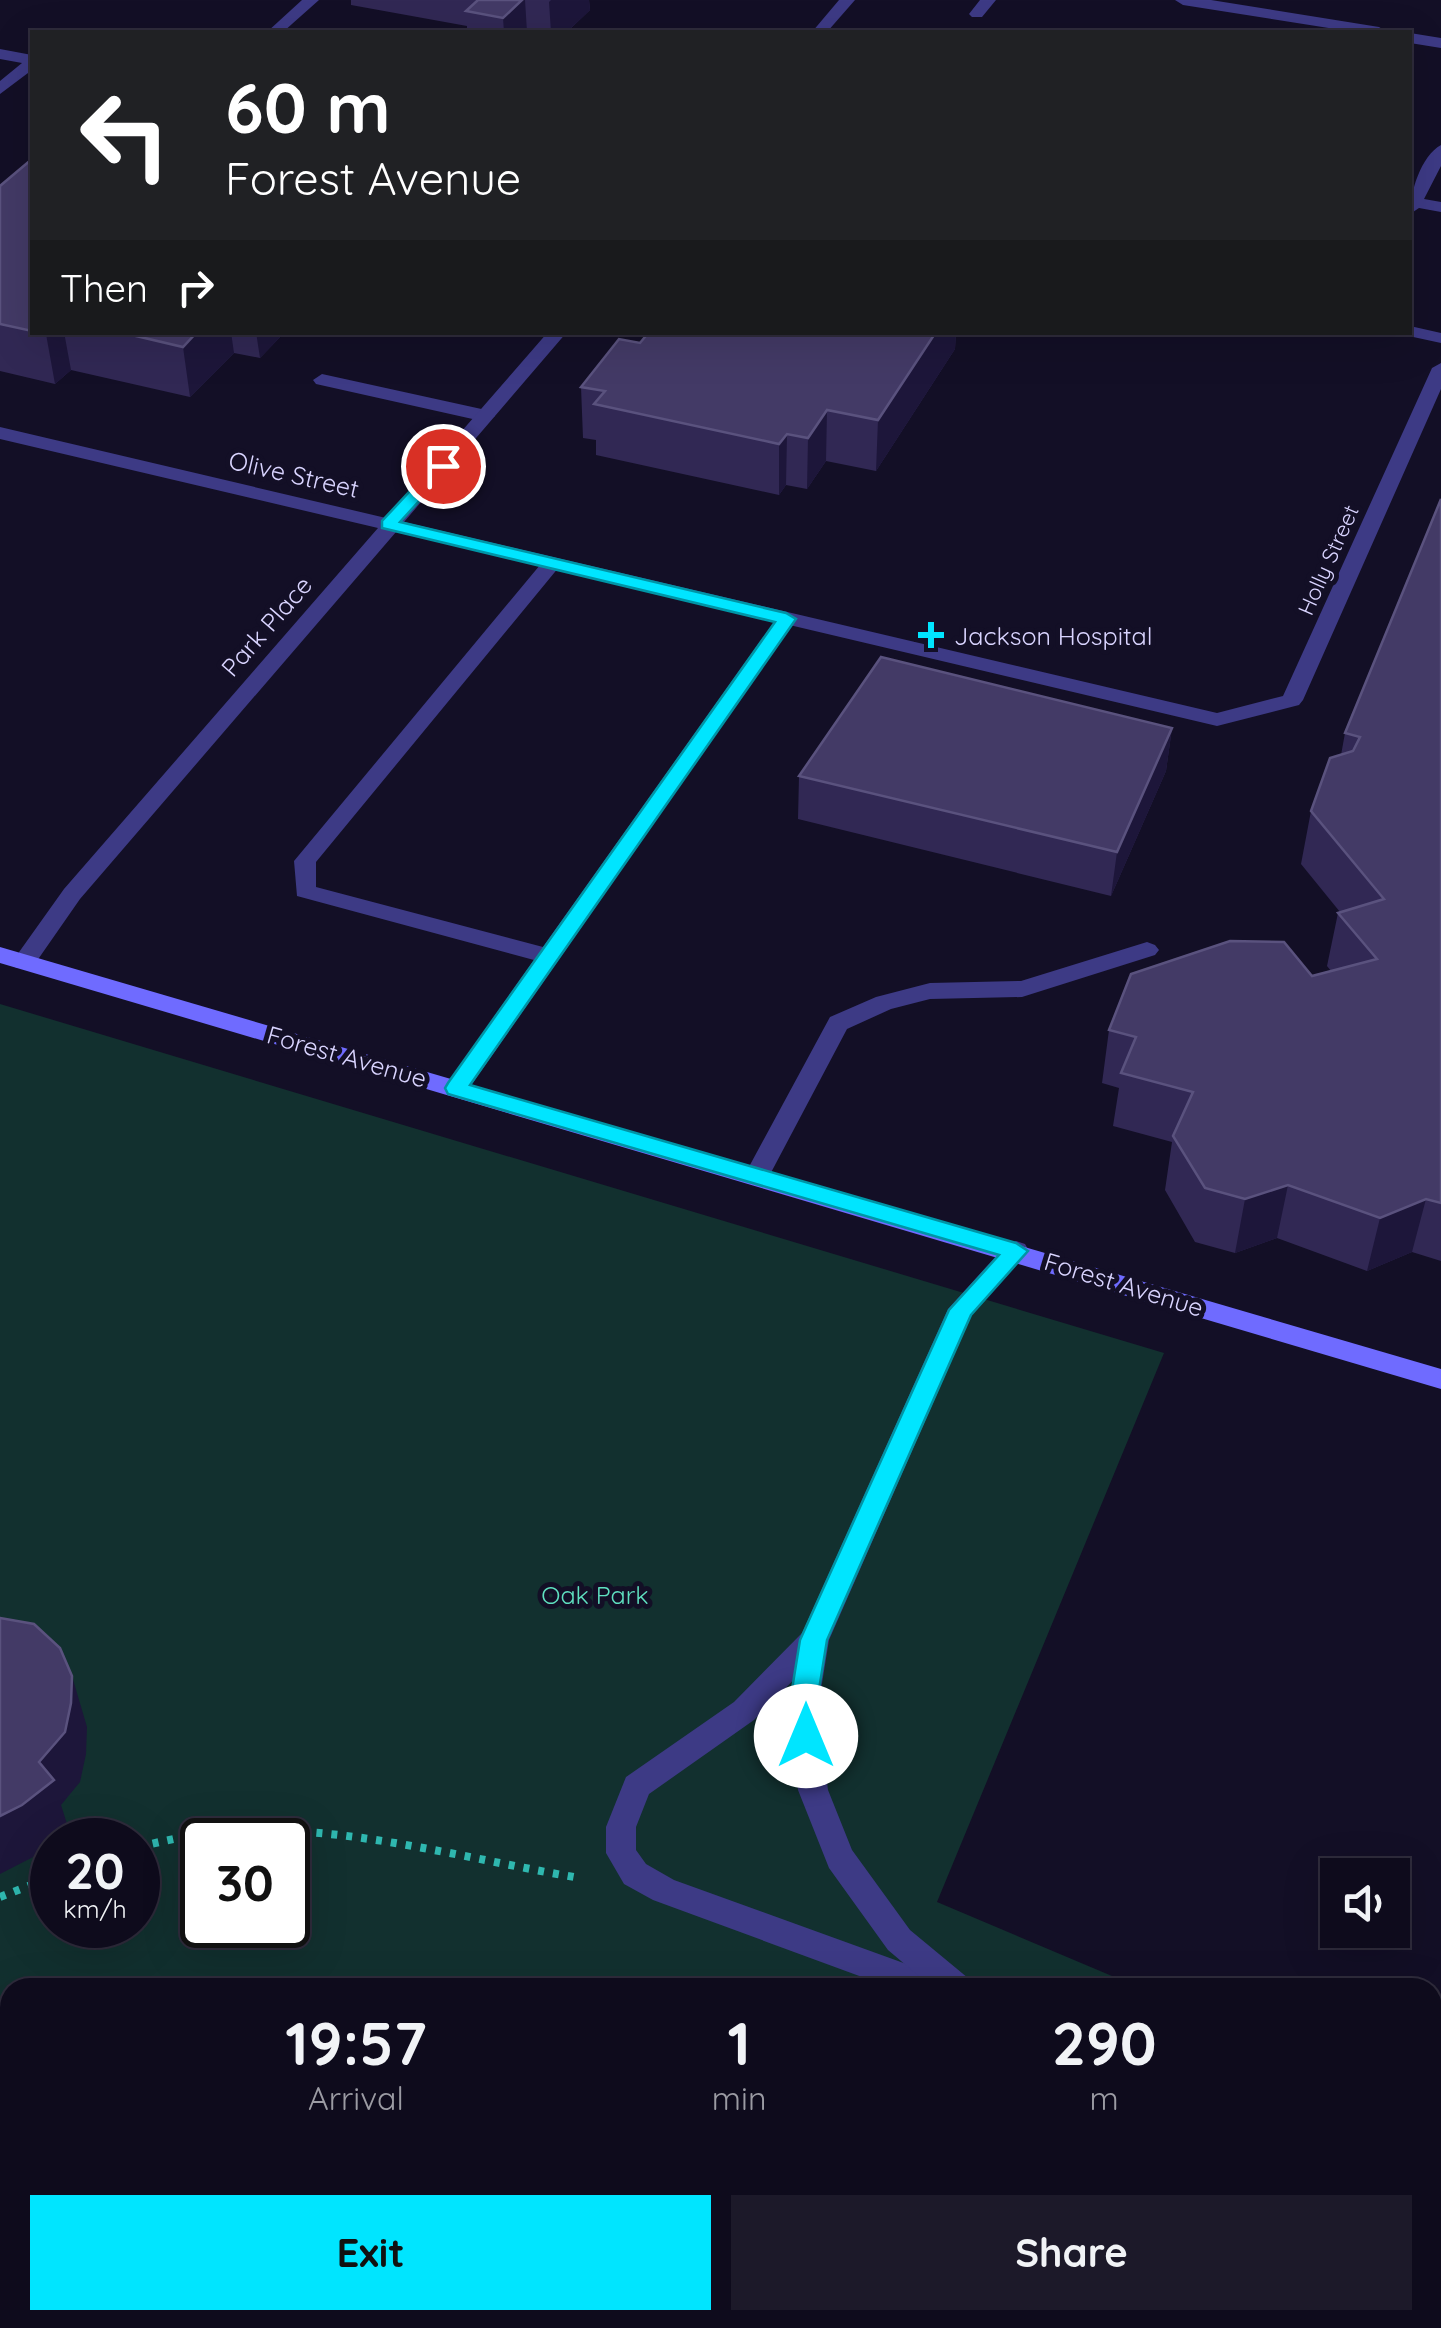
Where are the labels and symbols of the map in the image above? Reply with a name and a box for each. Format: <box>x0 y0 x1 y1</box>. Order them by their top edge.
pin <box>401 424 486 509</box>
street label: Olive Street <box>226 444 362 504</box>
street label: Holly Street <box>1291 501 1365 619</box>
street label: Park Place <box>214 570 318 682</box>
place label: Jackson Hospital <box>954 620 1152 651</box>
marker: Jackson Hospital <box>918 622 944 648</box>
street label: Forest Avenue <box>264 1018 430 1094</box>
street label: Forest Avenue <box>1041 1245 1207 1323</box>
park label: Oak Park <box>541 1579 649 1610</box>
position arrow <box>754 1684 858 1788</box>
speed limit sign: 30 <box>180 1818 310 1948</box>

